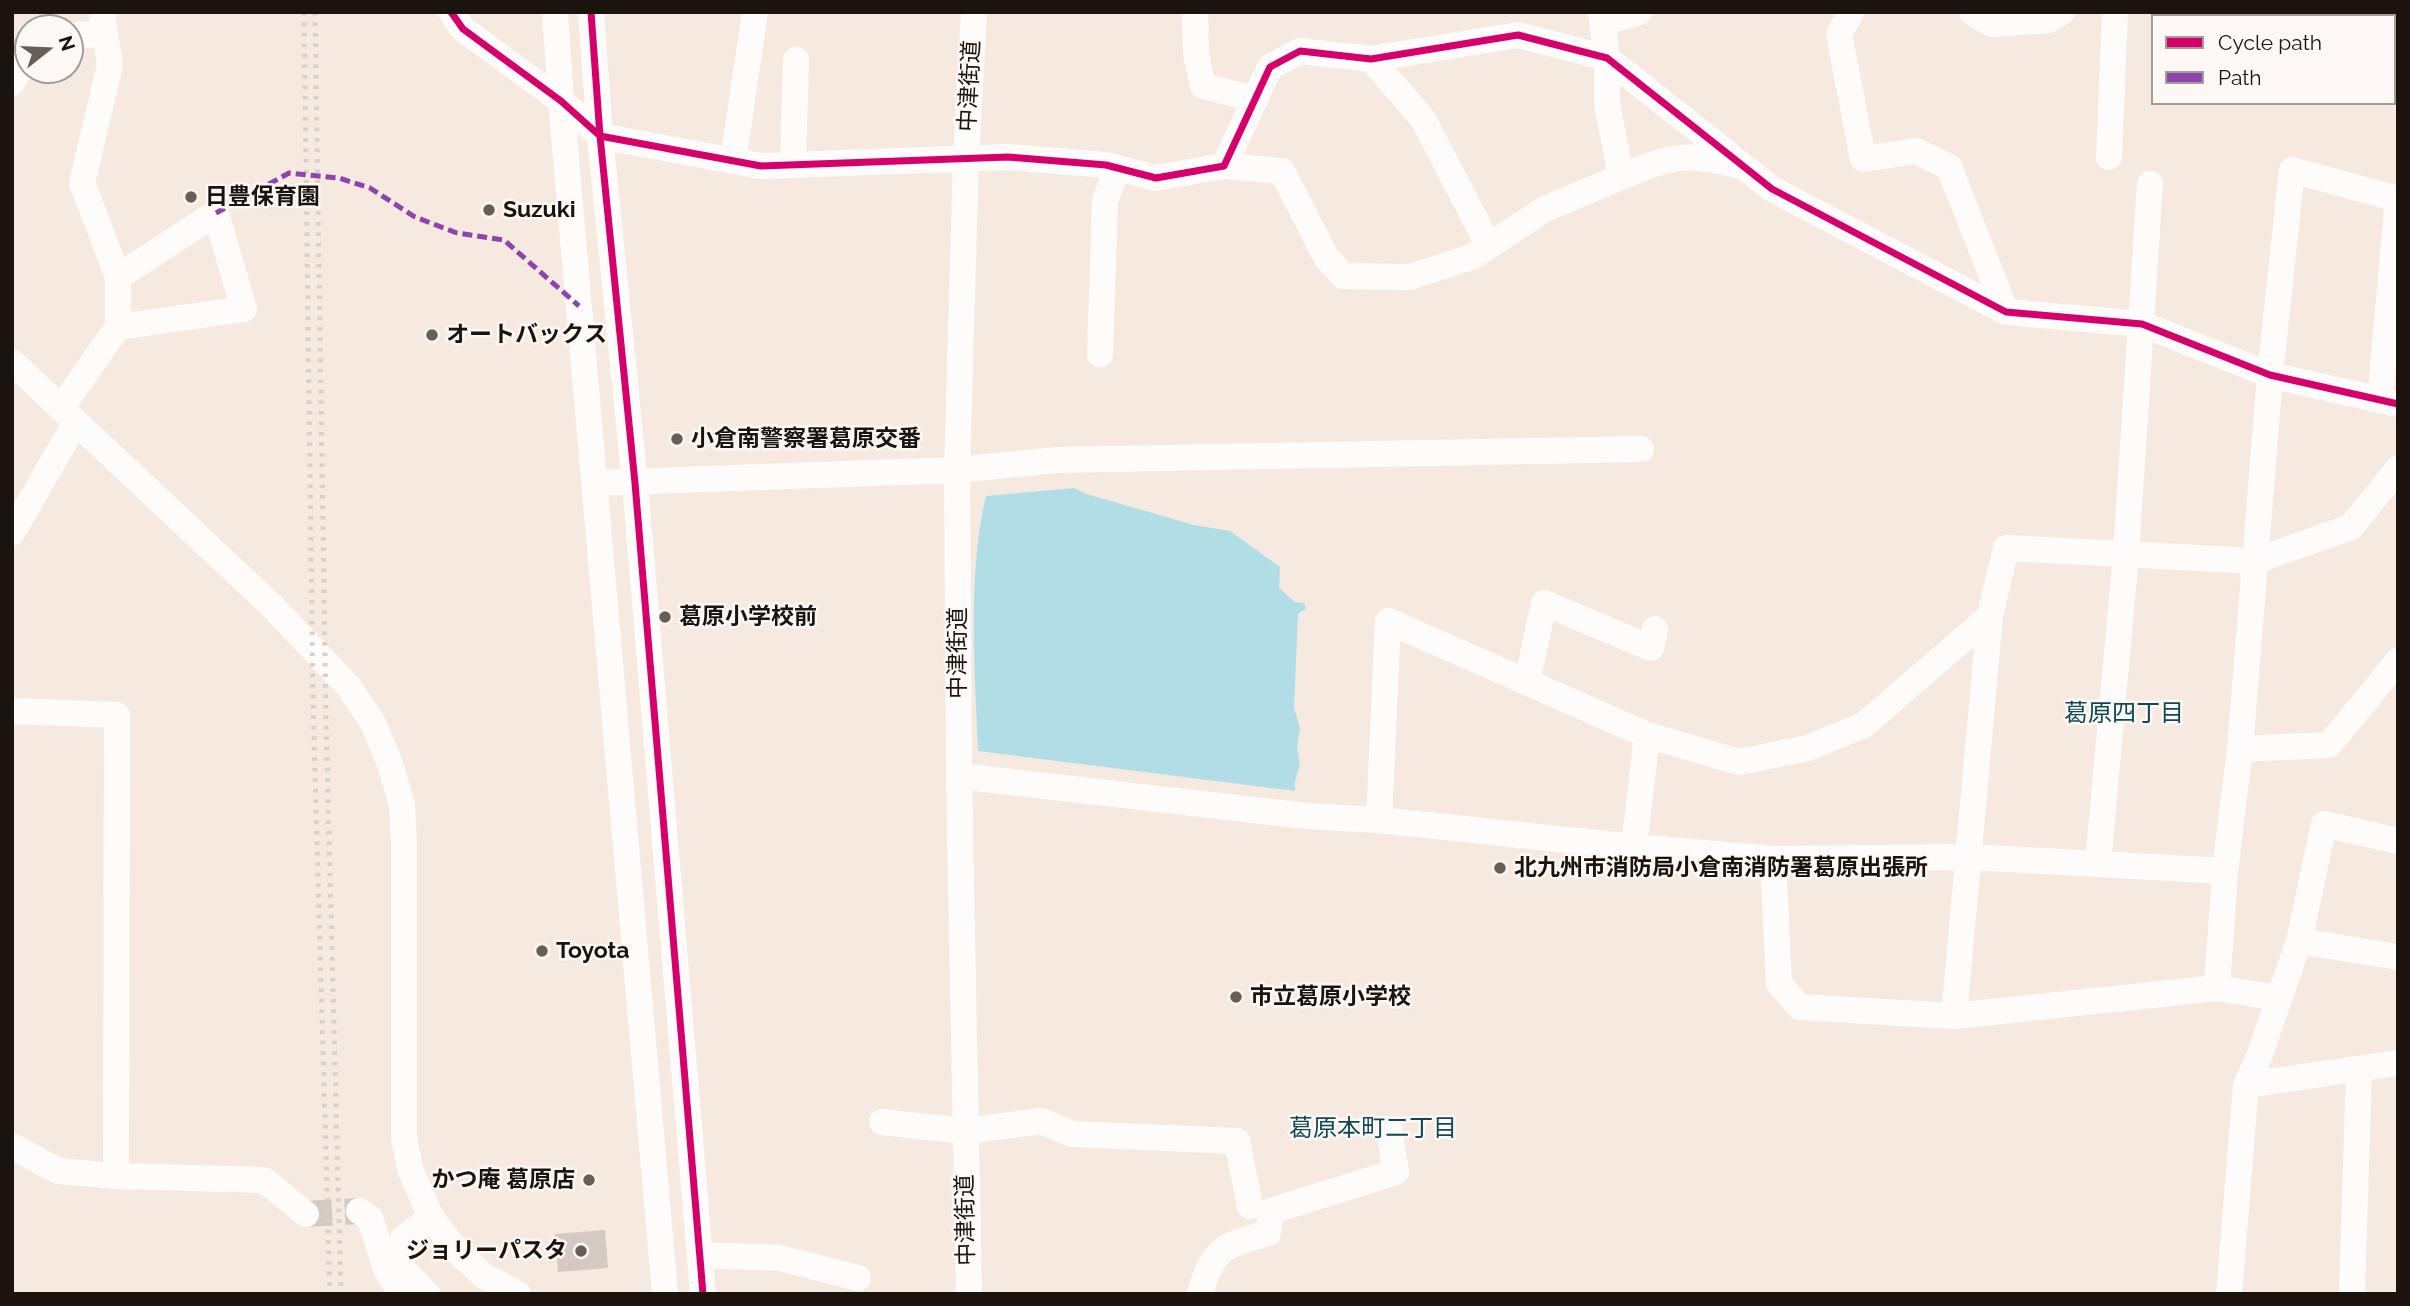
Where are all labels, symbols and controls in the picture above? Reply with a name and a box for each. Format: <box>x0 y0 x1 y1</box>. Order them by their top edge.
north arrow <box>14 14 84 84</box>
legend <box>2151 14 2396 105</box>
text: Cycle path <box>2218 30 2322 55</box>
text: N <box>54 33 80 53</box>
street label: 中津街道 <box>954 39 986 133</box>
text: Path <box>2218 65 2262 90</box>
place label: 日豊保育園 <box>205 183 320 211</box>
marker: 日豊保育園 <box>183 189 199 205</box>
place label: Suzuki <box>503 196 576 224</box>
marker: Suzuki <box>481 202 497 218</box>
place label: オートバックス <box>446 321 607 349</box>
marker: オートバックス <box>424 327 440 343</box>
place label: 小倉南警察署葛原交番 <box>691 425 921 453</box>
marker: 小倉南警察署葛原交番 <box>669 431 685 447</box>
place label: 葛原小学校前 <box>679 603 817 631</box>
street label: 中津街道 <box>944 607 972 699</box>
marker: 葛原小学校前 <box>657 609 673 625</box>
district label: 葛原四丁目 <box>2064 700 2184 728</box>
place label: 北九州市消防局小倉南消防署葛原出張所 <box>1514 854 1928 882</box>
marker: 北九州市消防局小倉南消防署葛原出張所 <box>1492 860 1508 876</box>
place label: Toyota <box>556 937 629 965</box>
marker: Toyota <box>534 943 550 959</box>
place label: 市立葛原小学校 <box>1250 983 1411 1011</box>
marker: 市立葛原小学校 <box>1228 989 1244 1005</box>
district label: 葛原本町二丁目 <box>1289 1115 1457 1143</box>
place label: かつ庵 葛原店 <box>431 1166 575 1194</box>
marker: かつ庵 葛原店 <box>581 1172 597 1188</box>
street label: 中津街道 <box>951 1174 981 1266</box>
place label: ジョリーパスタ <box>406 1237 567 1265</box>
marker: ジョリーパスタ <box>573 1243 589 1259</box>

